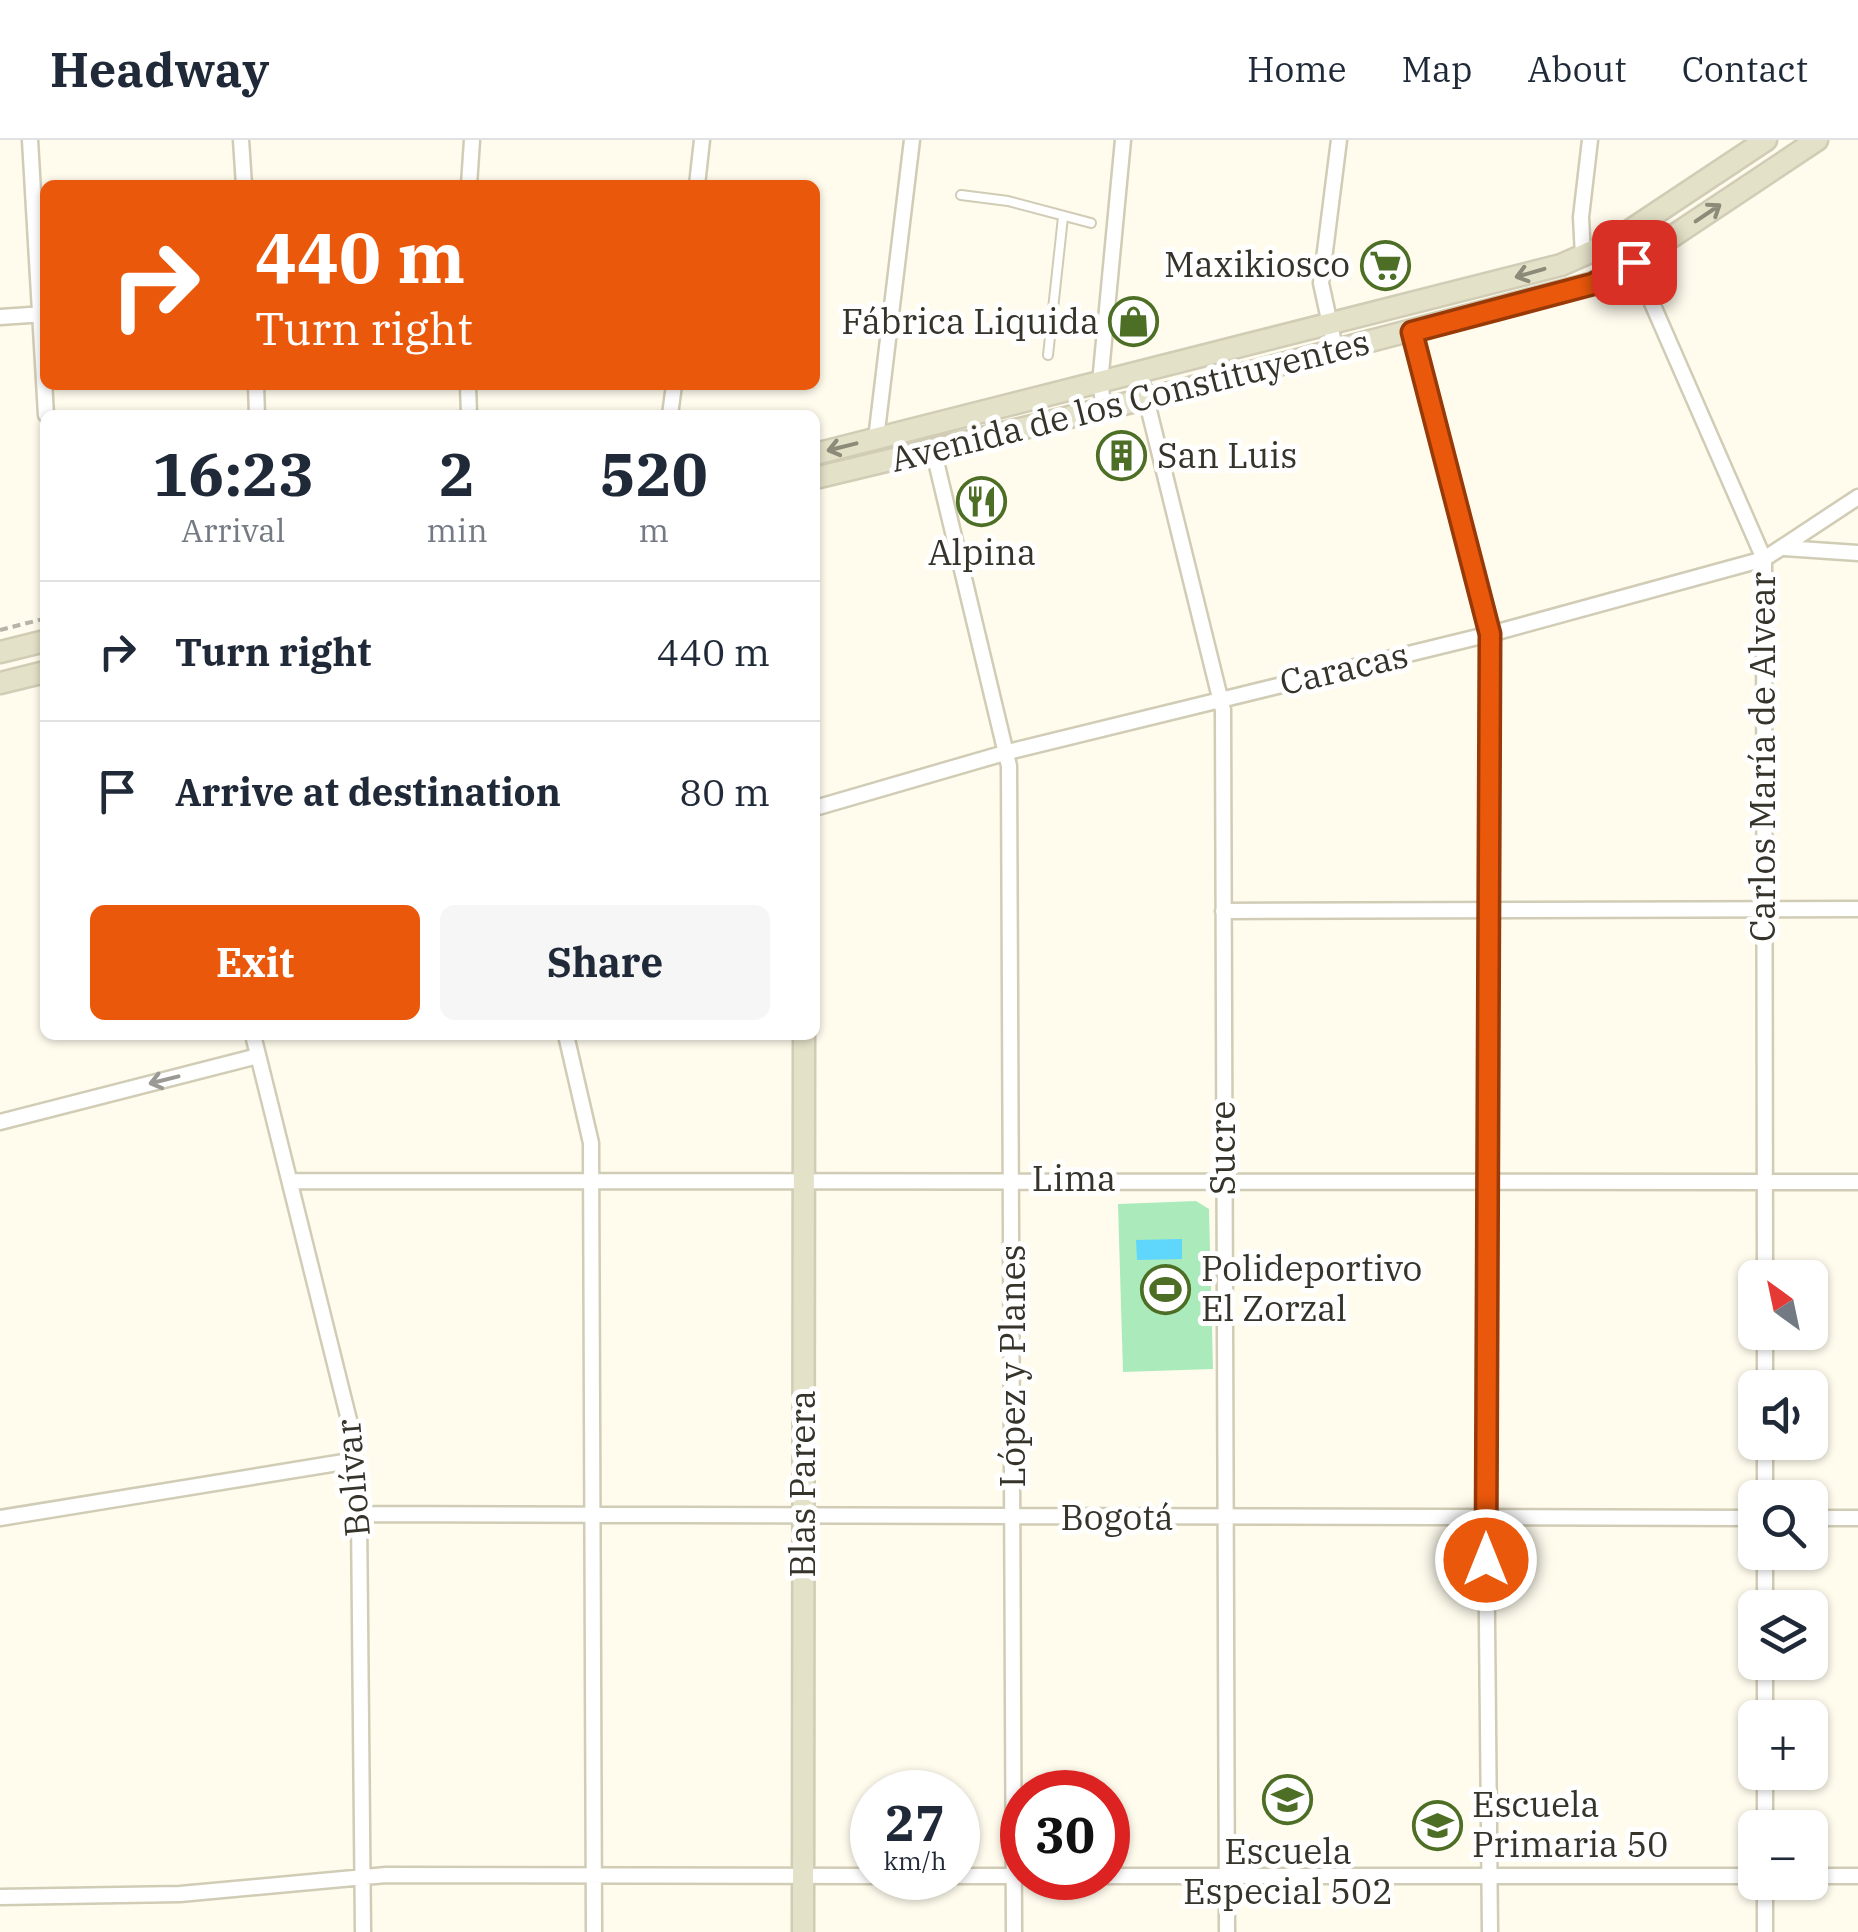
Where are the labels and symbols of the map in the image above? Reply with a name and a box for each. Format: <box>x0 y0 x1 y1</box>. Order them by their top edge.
one-way arrow <box>1694 202 1722 223</box>
pin <box>1592 220 1677 305</box>
supermarket icon: Maxikiosco <box>1359 239 1411 291</box>
place label: Maxikiosco <box>1164 241 1350 287</box>
one-way arrow <box>1515 265 1546 283</box>
shop icon: Fábrica Liquida <box>1108 296 1160 348</box>
place label: Fábrica Liquida <box>841 298 1099 344</box>
street label: Avenida de los Constituyentes <box>885 318 1374 482</box>
building icon: San Luis <box>1096 430 1148 482</box>
place label: San Luis <box>1157 432 1297 478</box>
one-way arrow <box>827 439 859 457</box>
restaurant icon: Alpina <box>956 475 1008 527</box>
place label: Alpina <box>928 529 1036 575</box>
street label: Carlos María de Alvear <box>1739 571 1785 942</box>
street label: Caracas <box>1275 631 1412 705</box>
one-way arrow <box>149 1072 180 1091</box>
street label: Sucre <box>1199 1101 1245 1195</box>
street label: Lima <box>1032 1155 1116 1201</box>
street label: López y Planes <box>989 1244 1035 1488</box>
place label: Polideportivo El Zorzal <box>1201 1245 1422 1331</box>
north arrow <box>1738 1260 1828 1350</box>
sports icon: Polideportivo El Zorzal <box>1140 1263 1192 1315</box>
street label: Blas Parera <box>779 1390 825 1578</box>
street label: Bolívar <box>324 1417 380 1539</box>
street label: Bogotá <box>1060 1494 1174 1540</box>
position arrow <box>1434 1508 1538 1612</box>
speed limit sign: 30 <box>1000 1770 1130 1900</box>
school or university icon: Escuela Especial 502 <box>1262 1774 1314 1826</box>
place label: Escuela Primaria 50 <box>1472 1781 1668 1867</box>
school or university icon: Escuela Primaria 50 <box>1411 1799 1463 1851</box>
place label: Escuela Especial 502 <box>1183 1828 1393 1914</box>

